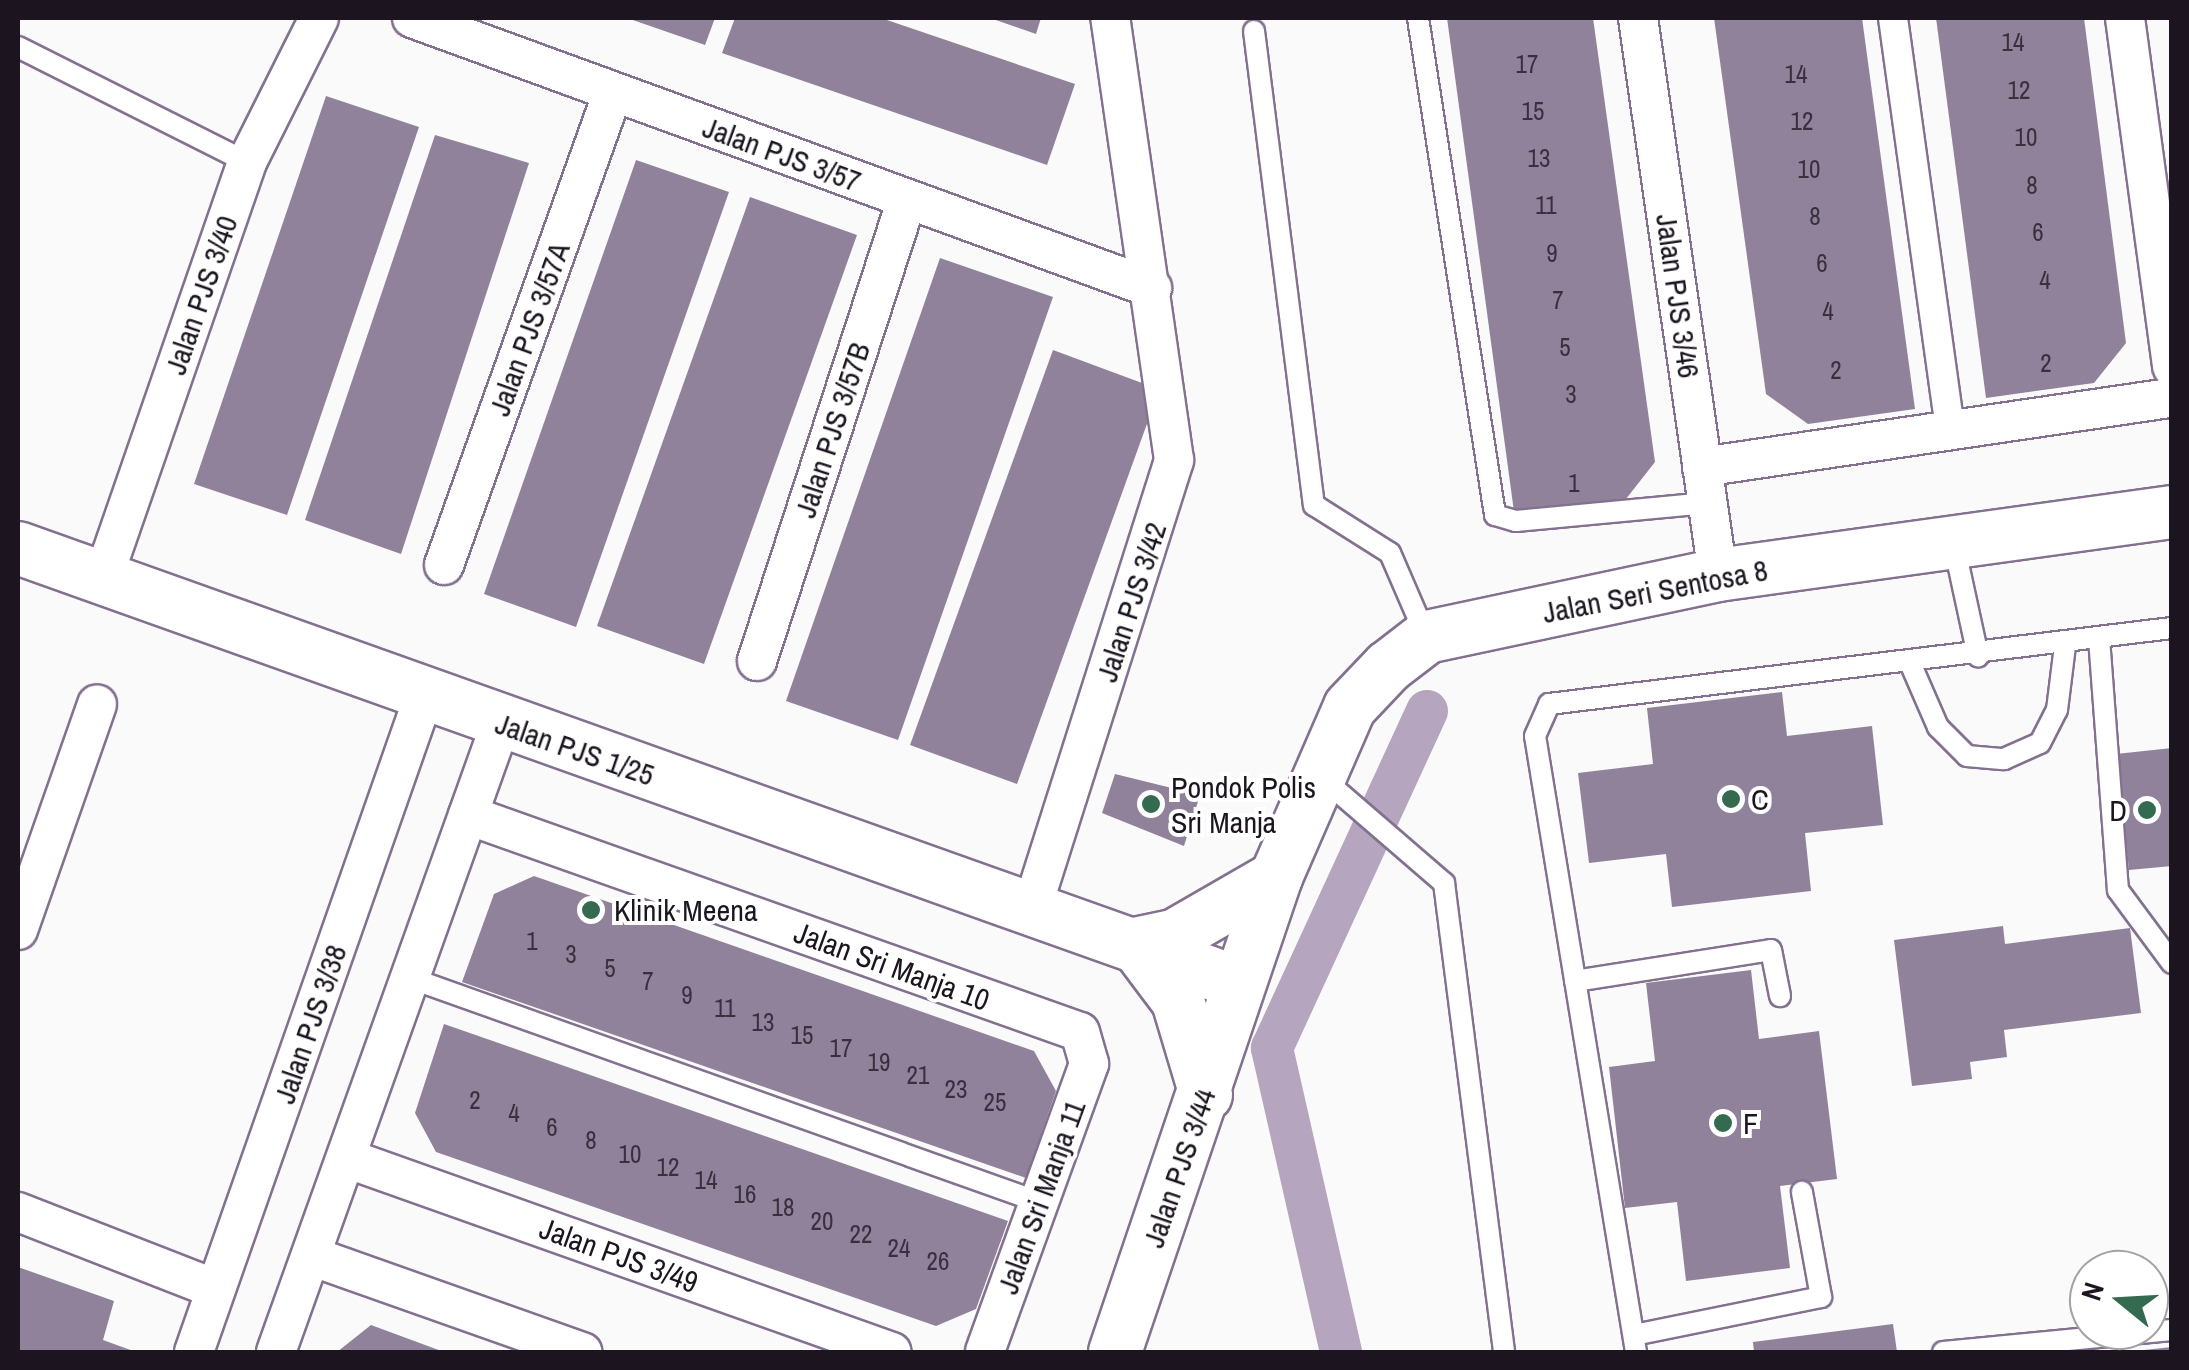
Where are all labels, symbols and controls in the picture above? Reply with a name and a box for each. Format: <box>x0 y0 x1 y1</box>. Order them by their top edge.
house number: 14 <box>2002 27 2024 57</box>
house number: 17 <box>1516 49 1538 79</box>
house number: 14 <box>1785 59 1807 89</box>
house number: 12 <box>2008 75 2030 105</box>
house number: 15 <box>1522 96 1544 126</box>
house number: 12 <box>1791 106 1813 136</box>
street label: Jalan PJS 3/57 <box>698 109 866 199</box>
house number: 10 <box>2015 122 2037 152</box>
house number: 13 <box>1528 143 1550 173</box>
house number: 10 <box>1798 154 1820 184</box>
house number: 8 <box>2026 170 2038 200</box>
house number: 11 <box>1535 190 1557 220</box>
house number: 8 <box>1809 201 1821 231</box>
street label: Jalan PJS 3/40 <box>157 211 245 379</box>
street label: Jalan PJS 3/46 <box>1649 212 1707 380</box>
house number: 6 <box>2032 217 2044 247</box>
street label: Jalan PJS 3/57A <box>481 237 577 421</box>
house number: 9 <box>1546 238 1558 268</box>
house number: 6 <box>1816 248 1828 278</box>
house number: 4 <box>2039 265 2051 295</box>
house number: 7 <box>1552 285 1564 315</box>
house number: 4 <box>1822 296 1834 326</box>
house number: 5 <box>1559 332 1571 362</box>
street label: Jalan PJS 3/57B <box>787 338 877 522</box>
house number: 2 <box>2040 348 2052 378</box>
house number: 2 <box>1830 355 1842 385</box>
house number: 3 <box>1565 379 1577 409</box>
house number: 1 <box>1568 468 1580 498</box>
street label: Jalan PJS 3/42 <box>1088 518 1174 686</box>
street label: Jalan Seri Sentosa 8 <box>1539 552 1771 630</box>
street label: Jalan PJS 1/25 <box>491 705 659 793</box>
place label: Pondok Polis Sri Manja <box>1171 769 1316 840</box>
place label: C <box>1751 781 1769 817</box>
marker: C <box>1720 788 1742 810</box>
place label: D <box>2109 792 2127 828</box>
marker: Pondok Polis Sri Manja <box>1140 793 1162 815</box>
marker: D <box>2136 799 2158 821</box>
place label: Klinik Meena <box>614 892 758 928</box>
marker: Klinik Meena <box>578 897 604 923</box>
street label: Jalan Sri Manja 10 <box>789 914 995 1018</box>
house number: 1 <box>526 926 538 956</box>
house number: 3 <box>565 939 577 969</box>
street label: Jalan PJS 3/38 <box>266 940 354 1108</box>
house number: 5 <box>604 953 616 983</box>
house number: 7 <box>642 966 654 996</box>
house number: 9 <box>681 980 693 1010</box>
house number: 11 <box>714 993 736 1023</box>
house number: 13 <box>752 1007 774 1037</box>
house number: 15 <box>791 1020 813 1050</box>
house number: 17 <box>830 1033 852 1063</box>
house number: 19 <box>868 1047 890 1077</box>
house number: 21 <box>907 1060 929 1090</box>
house number: 23 <box>945 1074 967 1104</box>
street label: Jalan PJS 3/44 <box>1135 1084 1223 1252</box>
house number: 2 <box>469 1085 481 1115</box>
house number: 25 <box>984 1087 1006 1117</box>
street label: Jalan Sri Manja 11 <box>989 1095 1093 1299</box>
house number: 4 <box>508 1098 520 1128</box>
place label: F <box>1743 1105 1758 1141</box>
house number: 6 <box>546 1112 558 1142</box>
marker: F <box>1712 1112 1734 1134</box>
house number: 8 <box>585 1125 597 1155</box>
house number: 10 <box>619 1139 641 1169</box>
house number: 12 <box>657 1152 679 1182</box>
house number: 14 <box>695 1165 717 1195</box>
house number: 16 <box>734 1179 756 1209</box>
house number: 18 <box>772 1192 794 1222</box>
house number: 20 <box>811 1206 833 1236</box>
street label: Jalan PJS 3/49 <box>535 1210 703 1300</box>
house number: 22 <box>850 1219 872 1249</box>
house number: 24 <box>888 1233 910 1263</box>
house number: 26 <box>927 1246 949 1276</box>
north arrow <box>2069 1250 2169 1350</box>
text: N <box>2072 1278 2113 1305</box>

